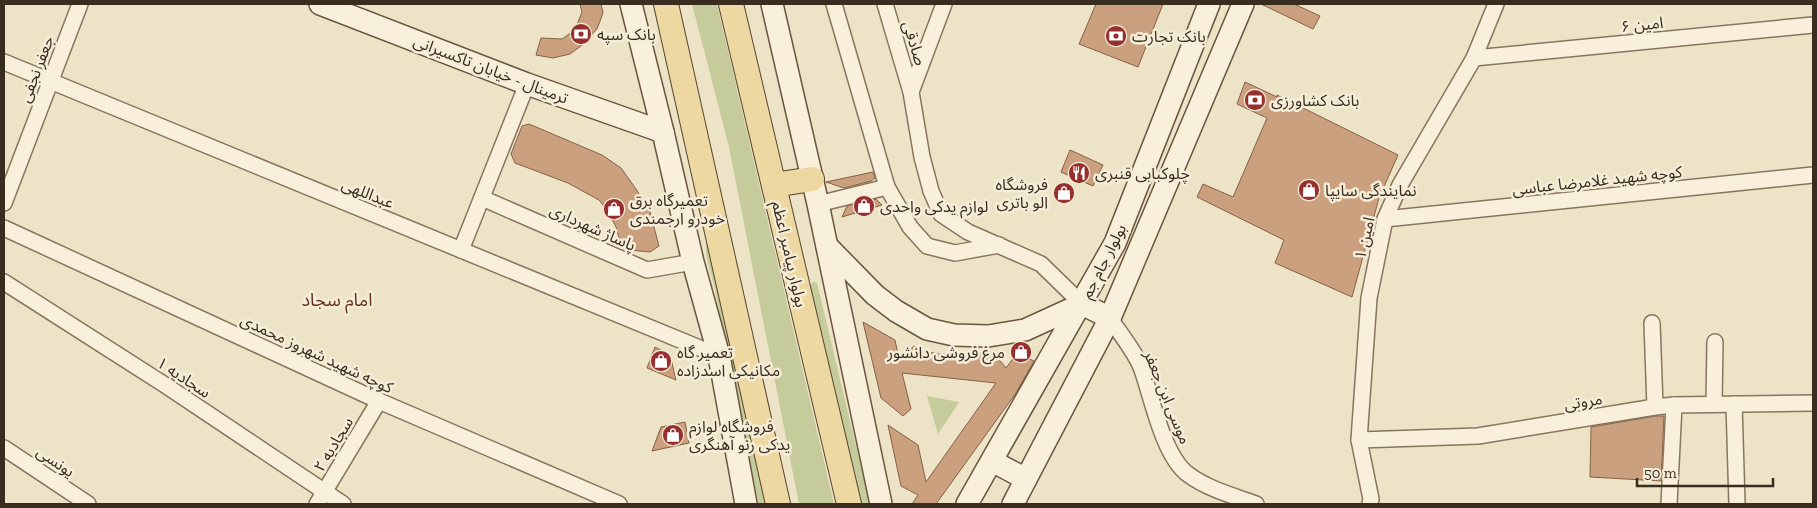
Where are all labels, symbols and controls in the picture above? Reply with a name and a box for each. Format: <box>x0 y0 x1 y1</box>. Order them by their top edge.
street label: امین ۶ <box>1620 13 1664 36</box>
street label: صادقی <box>899 19 930 68</box>
bank icon: بانک سپه <box>569 22 593 46</box>
bank icon: بانک تجارت <box>1104 24 1128 48</box>
place label: بانک سپه <box>597 25 656 45</box>
place label: بانک تجارت <box>1132 27 1206 46</box>
street label: ترمینال - خیابان تاکسیرانی <box>411 31 571 109</box>
street label: جعفر نجفی <box>15 33 58 105</box>
bank icon: بانک کشاورزی <box>1243 88 1267 112</box>
place label: بانک کشاورزی <box>1271 91 1359 110</box>
restaurant icon: چلوکبابی قنبری <box>1067 161 1091 185</box>
street label: کوچه شهید غلامرضا عباسی <box>1511 162 1684 200</box>
place label: چلوکبابی قنبری <box>1095 164 1190 184</box>
street label: عبداللهی <box>339 174 397 213</box>
place label: فروشگاه الو باتری <box>996 175 1048 212</box>
shop icon: نمایندگی سایپا <box>1297 178 1321 202</box>
shop icon: فروشگاه الو باتری <box>1052 181 1076 205</box>
place label: نمایندگی سایپا <box>1325 181 1417 201</box>
place label: تعمیرگاه برق خودرو ارجمندی <box>630 191 725 228</box>
shop icon: لوازم یدکی واحدی <box>852 194 876 218</box>
shop icon: تعمیرگاه برق خودرو ارجمندی <box>602 197 626 221</box>
place label: لوازم یدکی واحدی <box>880 197 988 219</box>
street label: بولوار پیامبر اعظم <box>765 199 811 310</box>
street label: پاساژ شهرداری <box>546 200 639 256</box>
street label: امین ۱ <box>1350 215 1379 261</box>
street label: بولوار جام جم <box>1077 221 1133 303</box>
district label: امام سجاد <box>301 289 373 314</box>
street label: کوچه شهید شهروز محمدی <box>237 310 396 398</box>
shop icon: مرغ فروشی دانشور <box>1009 340 1033 364</box>
place label: تعمیر گاه مکانیکی اسدزاده <box>677 343 780 380</box>
place label: مرغ فروشی دانشور <box>886 343 1005 365</box>
street label: موسی ابن جعفر <box>1140 347 1195 447</box>
shop icon: تعمیر گاه مکانیکی اسدزاده <box>649 349 673 373</box>
street label: سجادیه ۱ <box>153 353 214 402</box>
street label: مروتی <box>1563 389 1604 414</box>
street label: سجادیه ۲ <box>310 413 357 475</box>
place label: فروشگاه لوازم یدکی رنو آهنگری <box>689 417 790 454</box>
shop icon: فروشگاه لوازم یدکی رنو آهنگری <box>661 423 685 447</box>
street label: یونسی <box>33 442 78 481</box>
scale bar <box>1637 456 1773 488</box>
text: 50 m <box>1644 464 1677 482</box>

